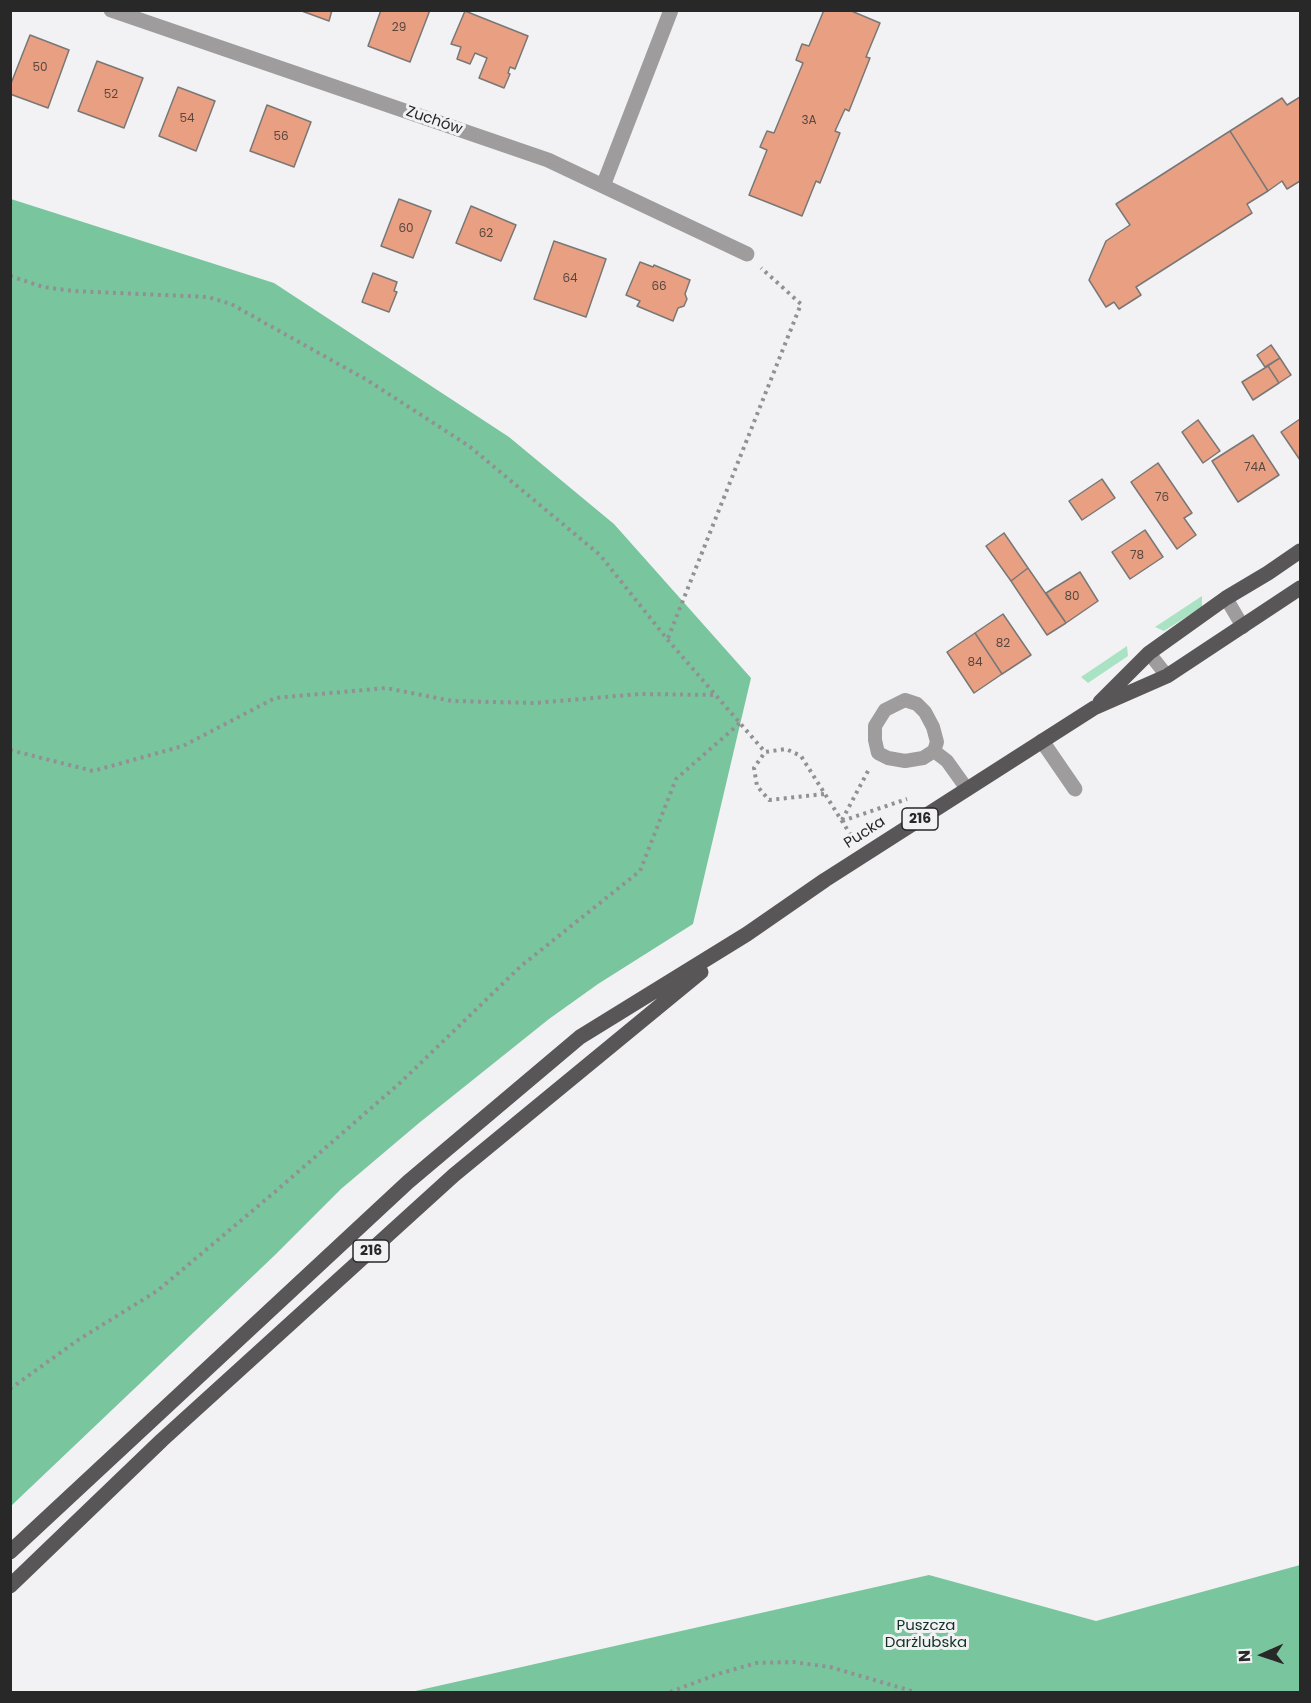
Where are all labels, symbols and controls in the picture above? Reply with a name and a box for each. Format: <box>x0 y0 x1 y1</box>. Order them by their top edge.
house number: 29 <box>392 21 406 35</box>
house number: 50 <box>32 61 48 75</box>
house number: 52 <box>104 88 118 102</box>
street label: Zuchów <box>403 103 465 139</box>
house number: 54 <box>179 112 195 126</box>
house number: 3A <box>801 114 817 128</box>
house number: 56 <box>273 130 289 144</box>
house number: 60 <box>398 222 414 236</box>
house number: 62 <box>479 227 493 241</box>
house number: 64 <box>562 272 578 286</box>
house number: 66 <box>651 280 667 294</box>
house number: 74A <box>1244 461 1266 475</box>
house number: 76 <box>1155 491 1169 505</box>
house number: 78 <box>1130 549 1144 563</box>
house number: 80 <box>1064 590 1080 604</box>
house number: 82 <box>996 637 1010 651</box>
house number: 84 <box>967 656 983 670</box>
road number: 216 <box>902 808 938 830</box>
street label: Pucka <box>841 813 889 853</box>
road number: 216 <box>353 1240 389 1262</box>
park label: Puszcza Darżlubska <box>885 1617 967 1652</box>
north arrow <box>1233 1625 1293 1685</box>
text: N <box>1233 1649 1256 1663</box>

